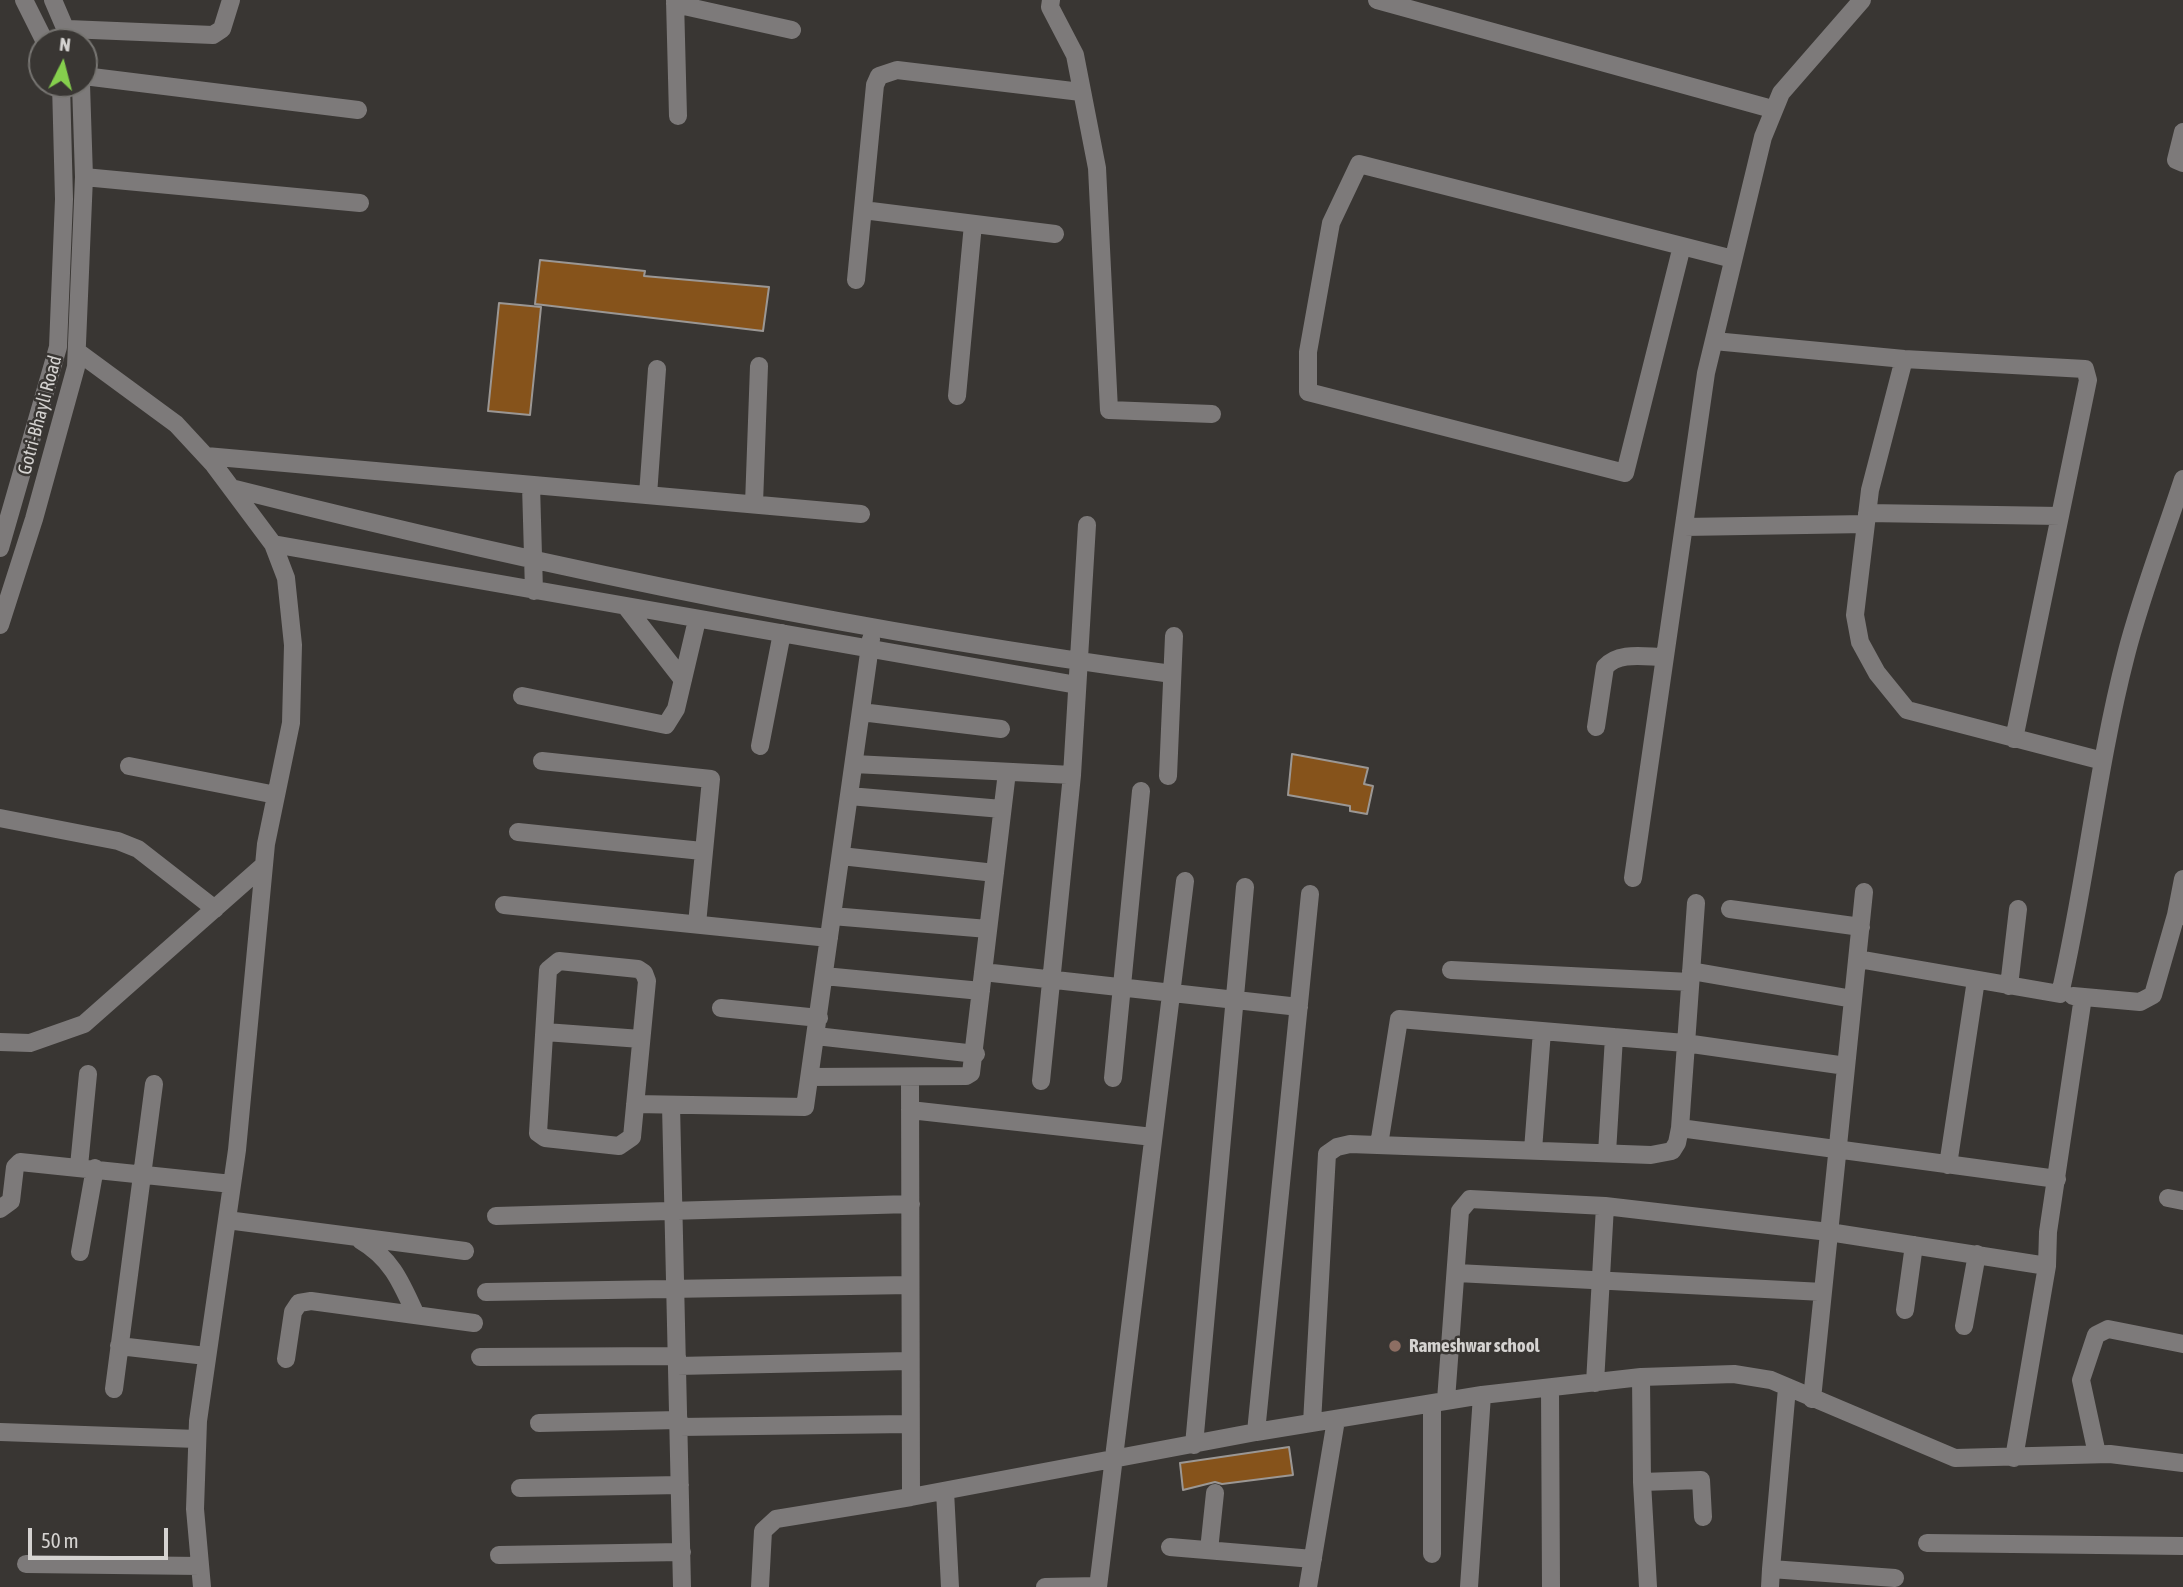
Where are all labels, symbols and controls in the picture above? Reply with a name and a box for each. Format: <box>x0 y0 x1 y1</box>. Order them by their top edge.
north arrow <box>28 28 98 98</box>
text: N <box>58 33 72 56</box>
street label: Gotri-Bhayli Road <box>13 353 67 477</box>
place label: Rameshwar school <box>1409 1335 1540 1357</box>
marker: Rameshwar school <box>1387 1338 1403 1354</box>
scale bar <box>32 1514 172 1558</box>
text: 50 m <box>41 1528 79 1552</box>

